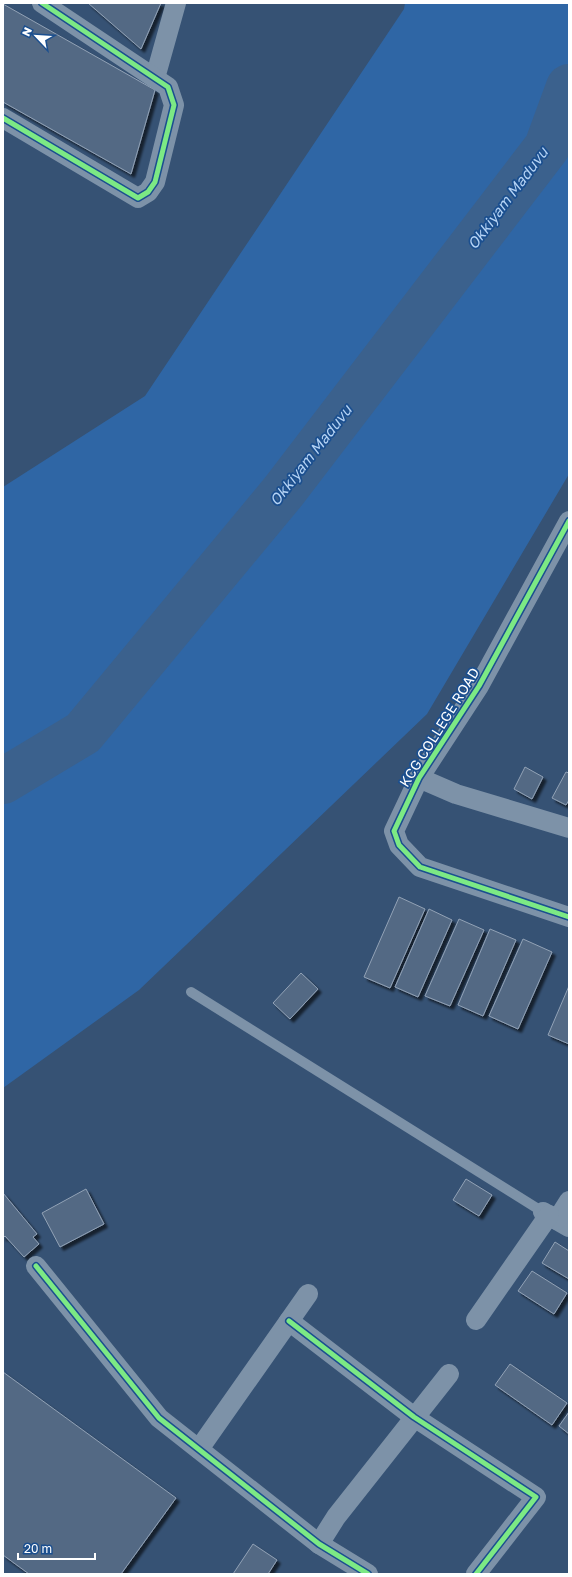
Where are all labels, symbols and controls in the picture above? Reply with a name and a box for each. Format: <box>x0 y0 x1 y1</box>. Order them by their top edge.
north arrow <box>16 16 56 56</box>
text: N <box>19 25 34 38</box>
water label: Okkiyam Maduvu <box>463 143 552 253</box>
water label: Okkiyam Maduvu <box>265 400 356 509</box>
street label: KCG COLLEGE ROAD <box>395 664 483 790</box>
scale bar <box>18 1535 95 1561</box>
text: 20 m <box>24 1541 52 1556</box>

